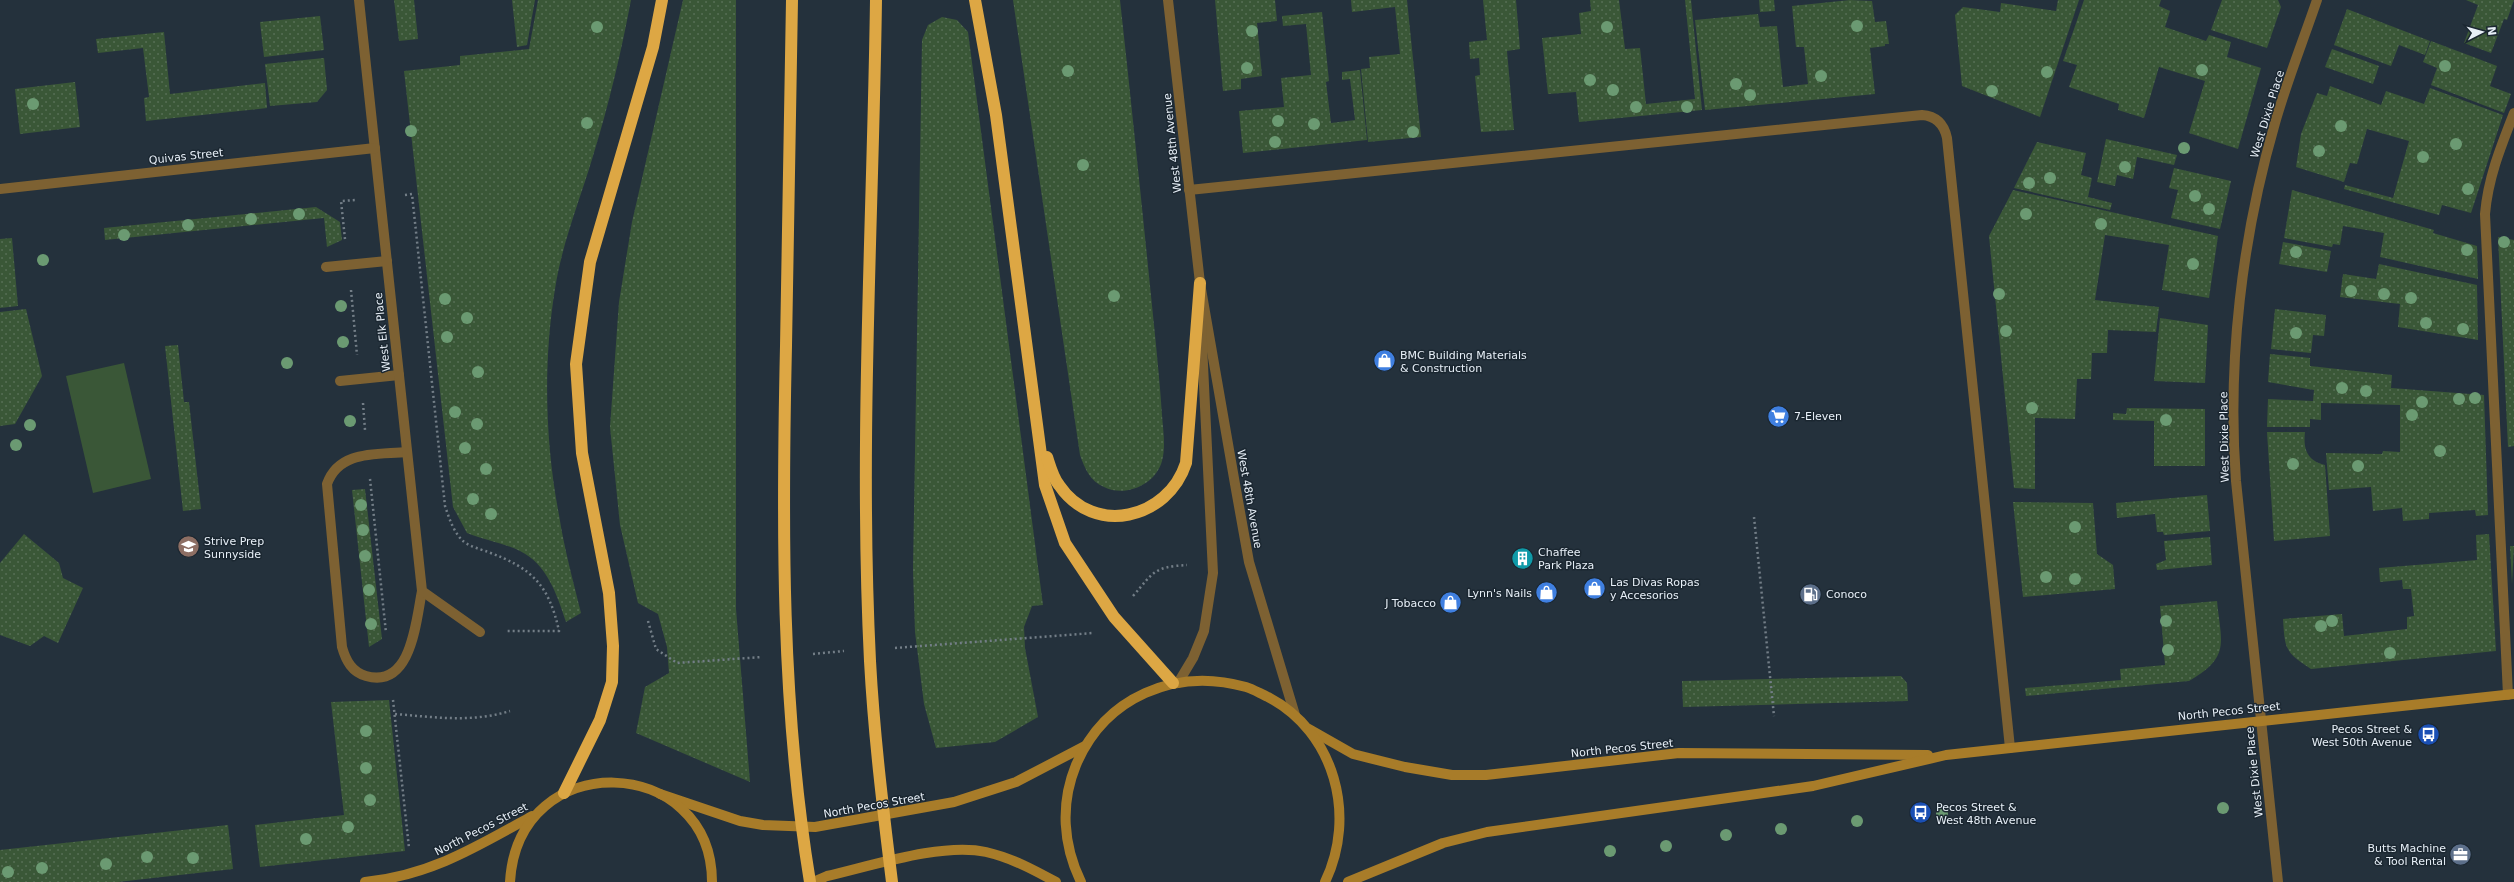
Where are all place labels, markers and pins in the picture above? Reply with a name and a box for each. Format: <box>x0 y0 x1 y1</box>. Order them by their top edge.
shop icon: BMC Building Materials & Construction <box>1372 348 1398 374</box>
place label: BMC Building Materials & Construction <box>1400 349 1527 375</box>
supermarket icon: 7-Eleven <box>1766 403 1792 429</box>
place label: 7-Eleven <box>1794 410 1842 423</box>
school or university icon: Strive Prep Sunnyside <box>175 534 201 560</box>
place label: Strive Prep Sunnyside <box>204 535 264 561</box>
building icon: Chaffee Park Plaza <box>1510 545 1536 571</box>
place label: Chaffee Park Plaza <box>1538 546 1594 572</box>
shop icon: Las Divas Ropas y Accesorios <box>1582 575 1608 601</box>
place label: Las Divas Ropas y Accesorios <box>1610 576 1700 602</box>
shop icon: Lynn's Nails <box>1534 580 1560 606</box>
fuel station icon: Conoco <box>1797 581 1823 607</box>
place label: Lynn's Nails <box>1467 587 1532 600</box>
place label: Conoco <box>1826 588 1867 601</box>
shop icon: J Tobacco <box>1438 590 1464 616</box>
place label: J Tobacco <box>1384 597 1436 610</box>
bus stop icon: Pecos Street & West 50th Avenue <box>2415 722 2441 748</box>
place label: Pecos Street & West 50th Avenue <box>2312 723 2412 749</box>
bus stop icon: Pecos Street & West 48th Avenue <box>1908 800 1934 826</box>
place label: Pecos Street & West 48th Avenue <box>1936 801 2036 827</box>
office icon: Butts Machine & Tool Rental <box>2448 841 2474 867</box>
place label: Butts Machine & Tool Rental <box>2368 842 2446 868</box>

